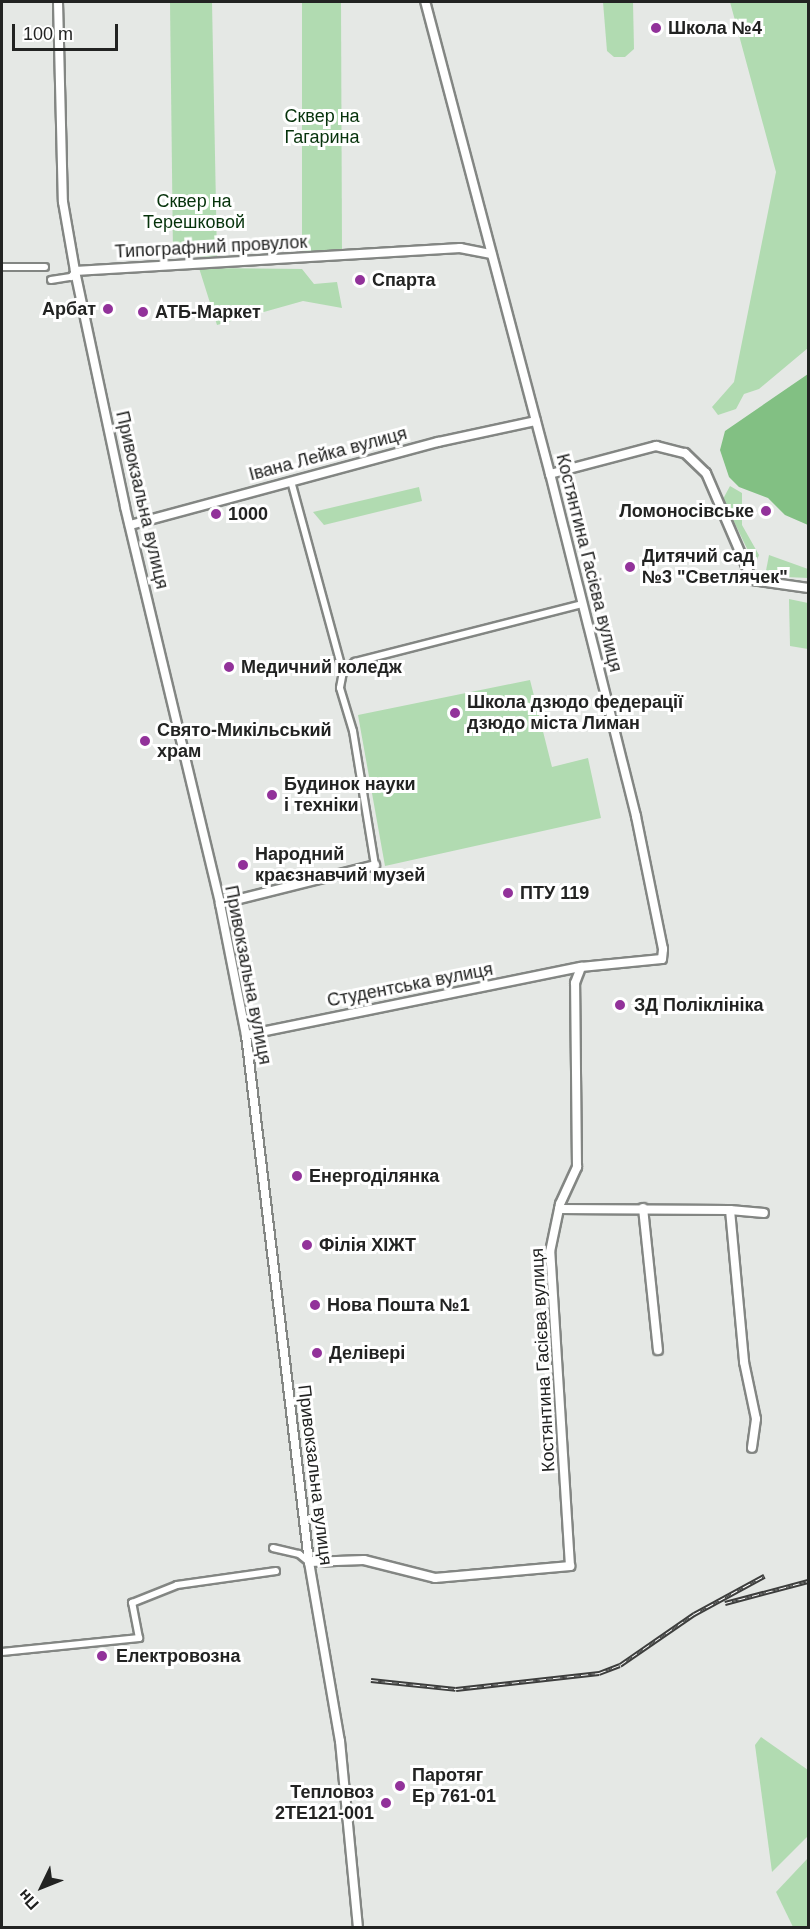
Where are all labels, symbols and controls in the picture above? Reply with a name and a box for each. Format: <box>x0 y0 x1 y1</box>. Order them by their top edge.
scale bar <box>15 12 122 50</box>
place label: Школа №4 <box>668 17 762 39</box>
marker: Школа №4 <box>649 21 663 35</box>
text: 100 m <box>23 24 73 44</box>
park label: Сквер на Гагарина <box>284 106 360 148</box>
park label: Сквер на Терешковой <box>143 191 245 234</box>
street label: Типографний провулок <box>114 231 308 263</box>
place label: Спарта <box>372 269 435 291</box>
marker: Спарта <box>353 273 367 287</box>
place label: Арбат <box>42 298 96 320</box>
place label: АТБ-Маркет <box>155 301 261 323</box>
marker: Арбат <box>101 302 115 316</box>
marker: АТБ-Маркет <box>136 305 150 319</box>
street label: Привокзальна вулиця <box>111 409 173 591</box>
street label: Івана Лейка вулиця <box>247 422 409 486</box>
street label: Костянтина Гасієва вулиця <box>551 452 627 674</box>
place label: Ломоносівське <box>619 500 754 522</box>
place label: 1000 <box>228 503 268 525</box>
marker: Ломоносівське <box>759 504 773 518</box>
marker: 1000 <box>209 507 223 521</box>
place label: Дитячий сад №3 "Светлячек" <box>642 546 788 588</box>
marker: Дитячий сад №3 "Светлячек" <box>623 560 637 574</box>
place label: Медичний коледж <box>241 656 402 678</box>
marker: Медичний коледж <box>222 660 236 674</box>
place label: Школа дзюдо федерації дзюдо міста Лиман <box>467 692 683 734</box>
marker: Школа дзюдо федерації дзюдо міста Лиман <box>448 706 462 720</box>
place label: Свято-Микільський храм <box>157 720 332 762</box>
marker: Свято-Микільський храм <box>138 734 152 748</box>
place label: Будинок науки і техніки <box>284 774 416 816</box>
marker: Будинок науки і техніки <box>265 788 279 802</box>
place label: Народний краєзнавчий музей <box>255 844 425 886</box>
marker: Народний краєзнавчий музей <box>236 858 250 872</box>
place label: ПТУ 119 <box>520 882 589 904</box>
street label: Привокзальна вулиця <box>220 884 276 1066</box>
marker: ПТУ 119 <box>501 886 515 900</box>
street label: Студентська вулиця <box>325 958 495 1012</box>
place label: ЗД Поліклініка <box>634 994 764 1016</box>
marker: ЗД Поліклініка <box>611 996 629 1014</box>
place label: Енергоділянка <box>309 1165 439 1187</box>
marker: Енергоділянка <box>290 1169 304 1183</box>
place label: Філія ХІЖТ <box>319 1234 416 1256</box>
marker: Філія ХІЖТ <box>300 1238 314 1252</box>
street label: Костянтина Гасієва вулиця <box>526 1247 560 1473</box>
place label: Нова Пошта №1 <box>327 1294 470 1316</box>
marker: Нова Пошта №1 <box>308 1298 322 1312</box>
place label: Делівері <box>329 1342 405 1364</box>
marker: Делівері <box>310 1346 324 1360</box>
street label: Привокзальна вулиця <box>293 1383 337 1567</box>
place label: Електровозна <box>116 1645 240 1667</box>
marker: Електровозна <box>93 1647 111 1665</box>
place label: Паротяг Ер 761-01 <box>412 1765 496 1808</box>
marker: Паротяг Ер 761-01 <box>393 1779 407 1793</box>
place label: Тепловоз 2ТЕ121-001 <box>275 1782 374 1824</box>
marker: Тепловоз 2ТЕ121-001 <box>379 1796 393 1810</box>
north arrow <box>12 1857 72 1917</box>
text: Пн <box>15 1886 42 1913</box>

